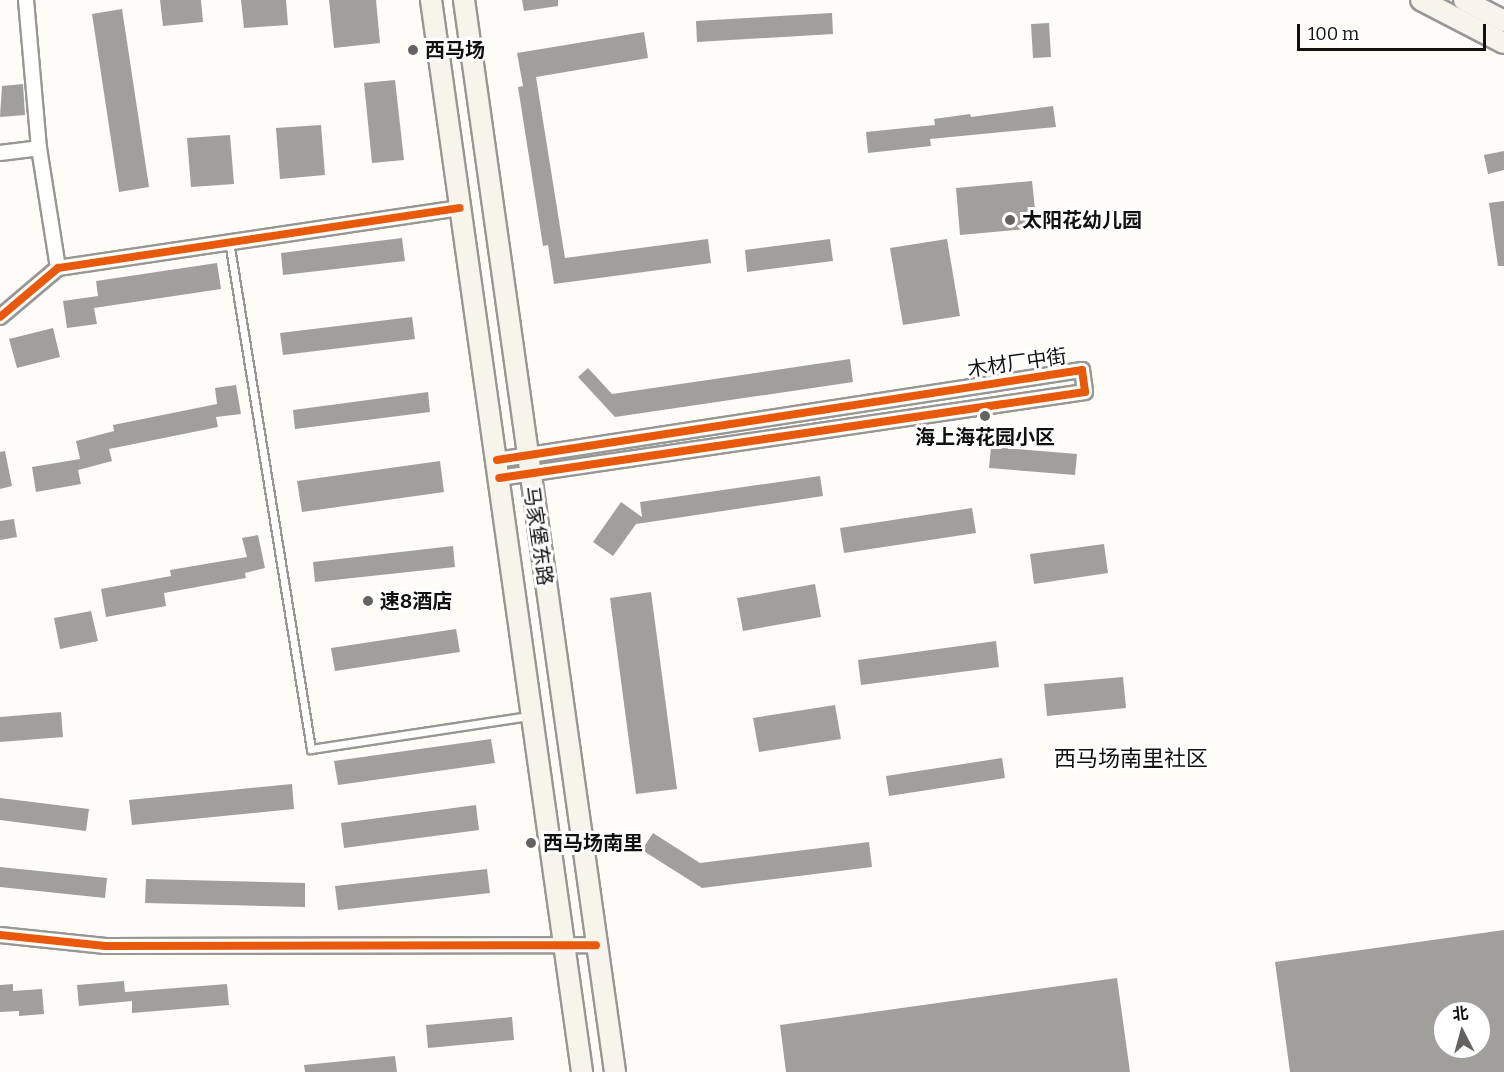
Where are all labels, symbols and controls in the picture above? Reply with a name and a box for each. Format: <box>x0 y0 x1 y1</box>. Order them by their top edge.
scale bar <box>1300 12 1489 50</box>
text: 100 m <box>1308 23 1359 45</box>
place label: 西马场 <box>425 38 485 62</box>
marker: 西马场 <box>406 43 420 57</box>
place label: 太阳花幼儿园 <box>1022 208 1142 232</box>
marker: 太阳花幼儿园 <box>1003 213 1017 227</box>
street label: 木材厂中街 <box>966 344 1068 382</box>
marker: 海上海花园小区 <box>978 409 992 423</box>
place label: 海上海花园小区 <box>915 425 1055 449</box>
street label: 马家堡东路 <box>519 485 557 587</box>
place label: 速8酒店 <box>380 589 452 613</box>
marker: 速8酒店 <box>361 594 375 608</box>
district label: 西马场南里社区 <box>1054 746 1208 772</box>
place label: 西马场南里 <box>543 831 643 855</box>
marker: 西马场南里 <box>524 836 538 850</box>
north arrow <box>1432 1000 1492 1060</box>
text: 北 <box>1451 1003 1469 1024</box>

